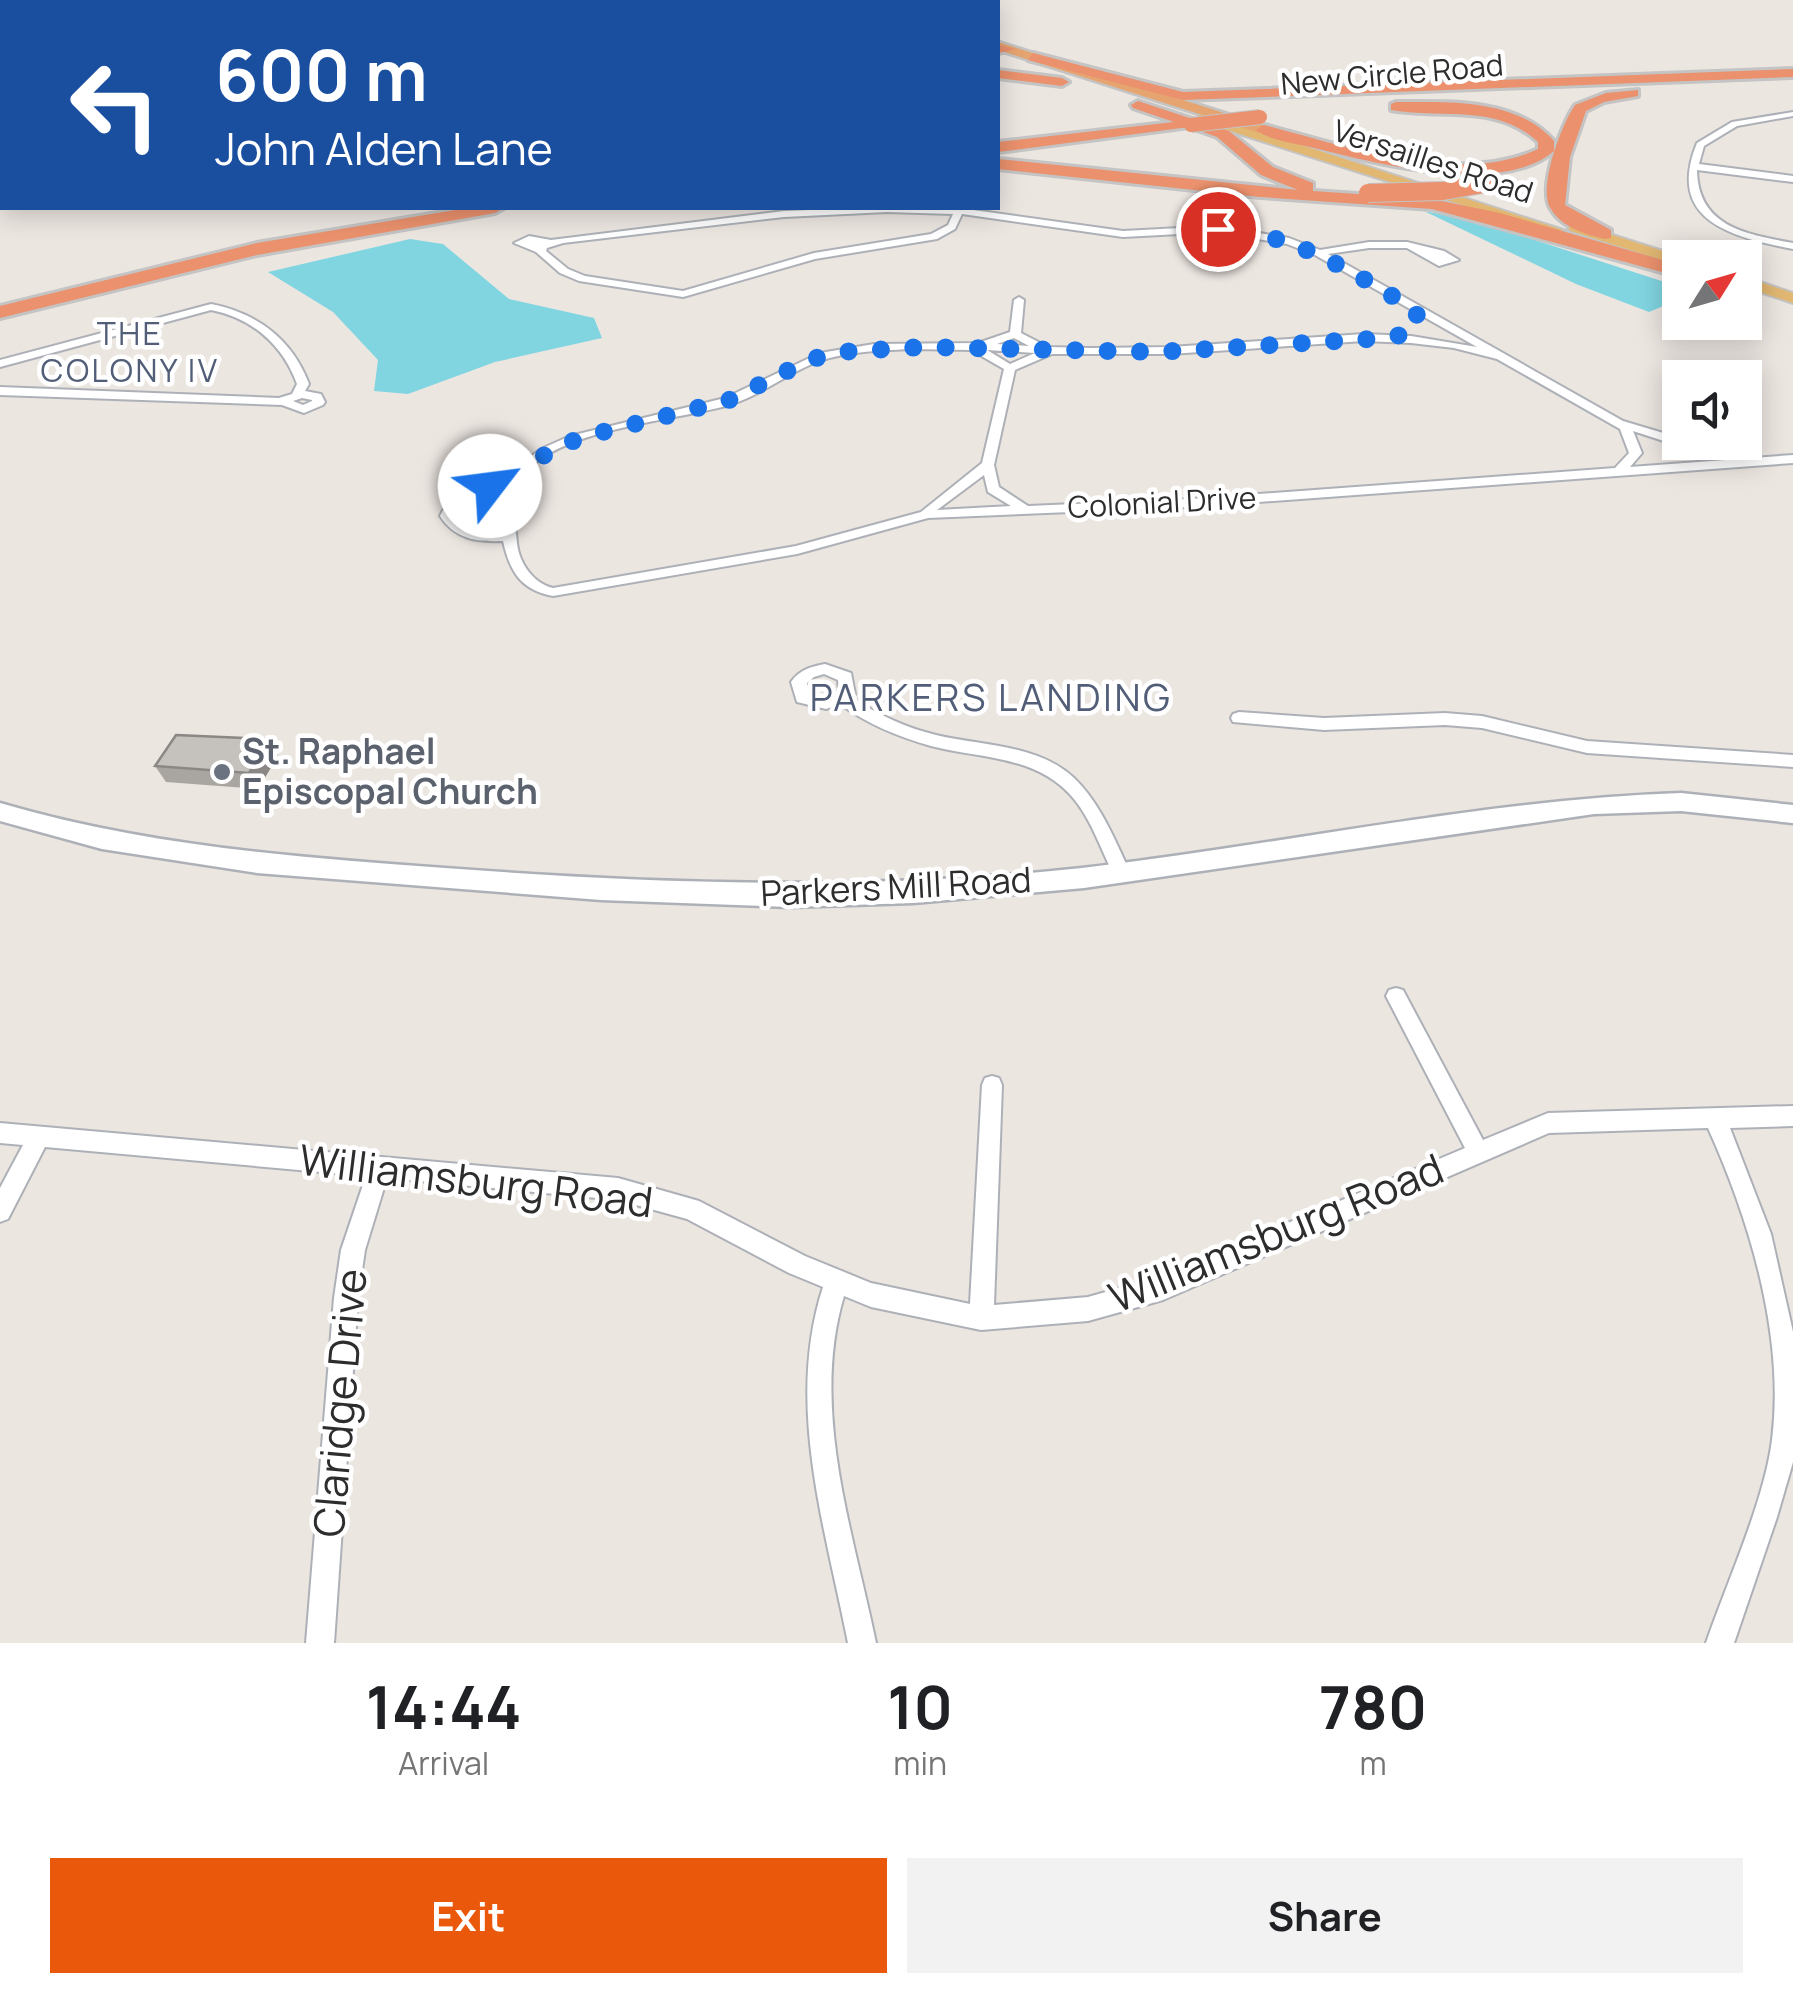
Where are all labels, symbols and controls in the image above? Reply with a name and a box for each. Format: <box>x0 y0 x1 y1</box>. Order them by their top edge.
text: 600 m <box>215 26 428 122</box>
icon: left <box>50 40 180 170</box>
street label: New Circle Road <box>1279 43 1505 104</box>
street label: Versailles Road <box>1328 109 1539 212</box>
text: John Alden Lane <box>215 117 553 179</box>
pin <box>1176 187 1261 272</box>
icon: arrive <box>1191 202 1246 257</box>
north arrow <box>1662 240 1762 340</box>
map controls <box>1662 240 1762 460</box>
district label: THE COLONY IV <box>41 311 220 392</box>
button: sound <box>1662 360 1762 460</box>
position arrow <box>438 434 542 538</box>
street label: Colonial Drive <box>1067 476 1257 527</box>
district label: PARKERS LANDING <box>810 670 1172 722</box>
place label: St. Raphael Episcopal Church <box>242 727 538 815</box>
marker: St. Raphael Episcopal Church <box>211 761 233 783</box>
street label: Parkers Mill Road <box>759 855 1033 917</box>
street label: Williamsburg Road <box>296 1130 656 1230</box>
street label: Williamsburg Road <box>1100 1139 1451 1326</box>
street label: Claridge Drive <box>298 1266 380 1539</box>
text: 14:44 <box>366 1665 521 1747</box>
text: 10 <box>887 1665 953 1747</box>
text: 780 <box>1319 1665 1427 1747</box>
text: Arrival <box>398 1741 489 1785</box>
text: min <box>893 1741 947 1785</box>
text: m <box>1359 1741 1387 1785</box>
button: Exit <box>50 1858 887 1973</box>
button: Share <box>907 1858 1743 1973</box>

